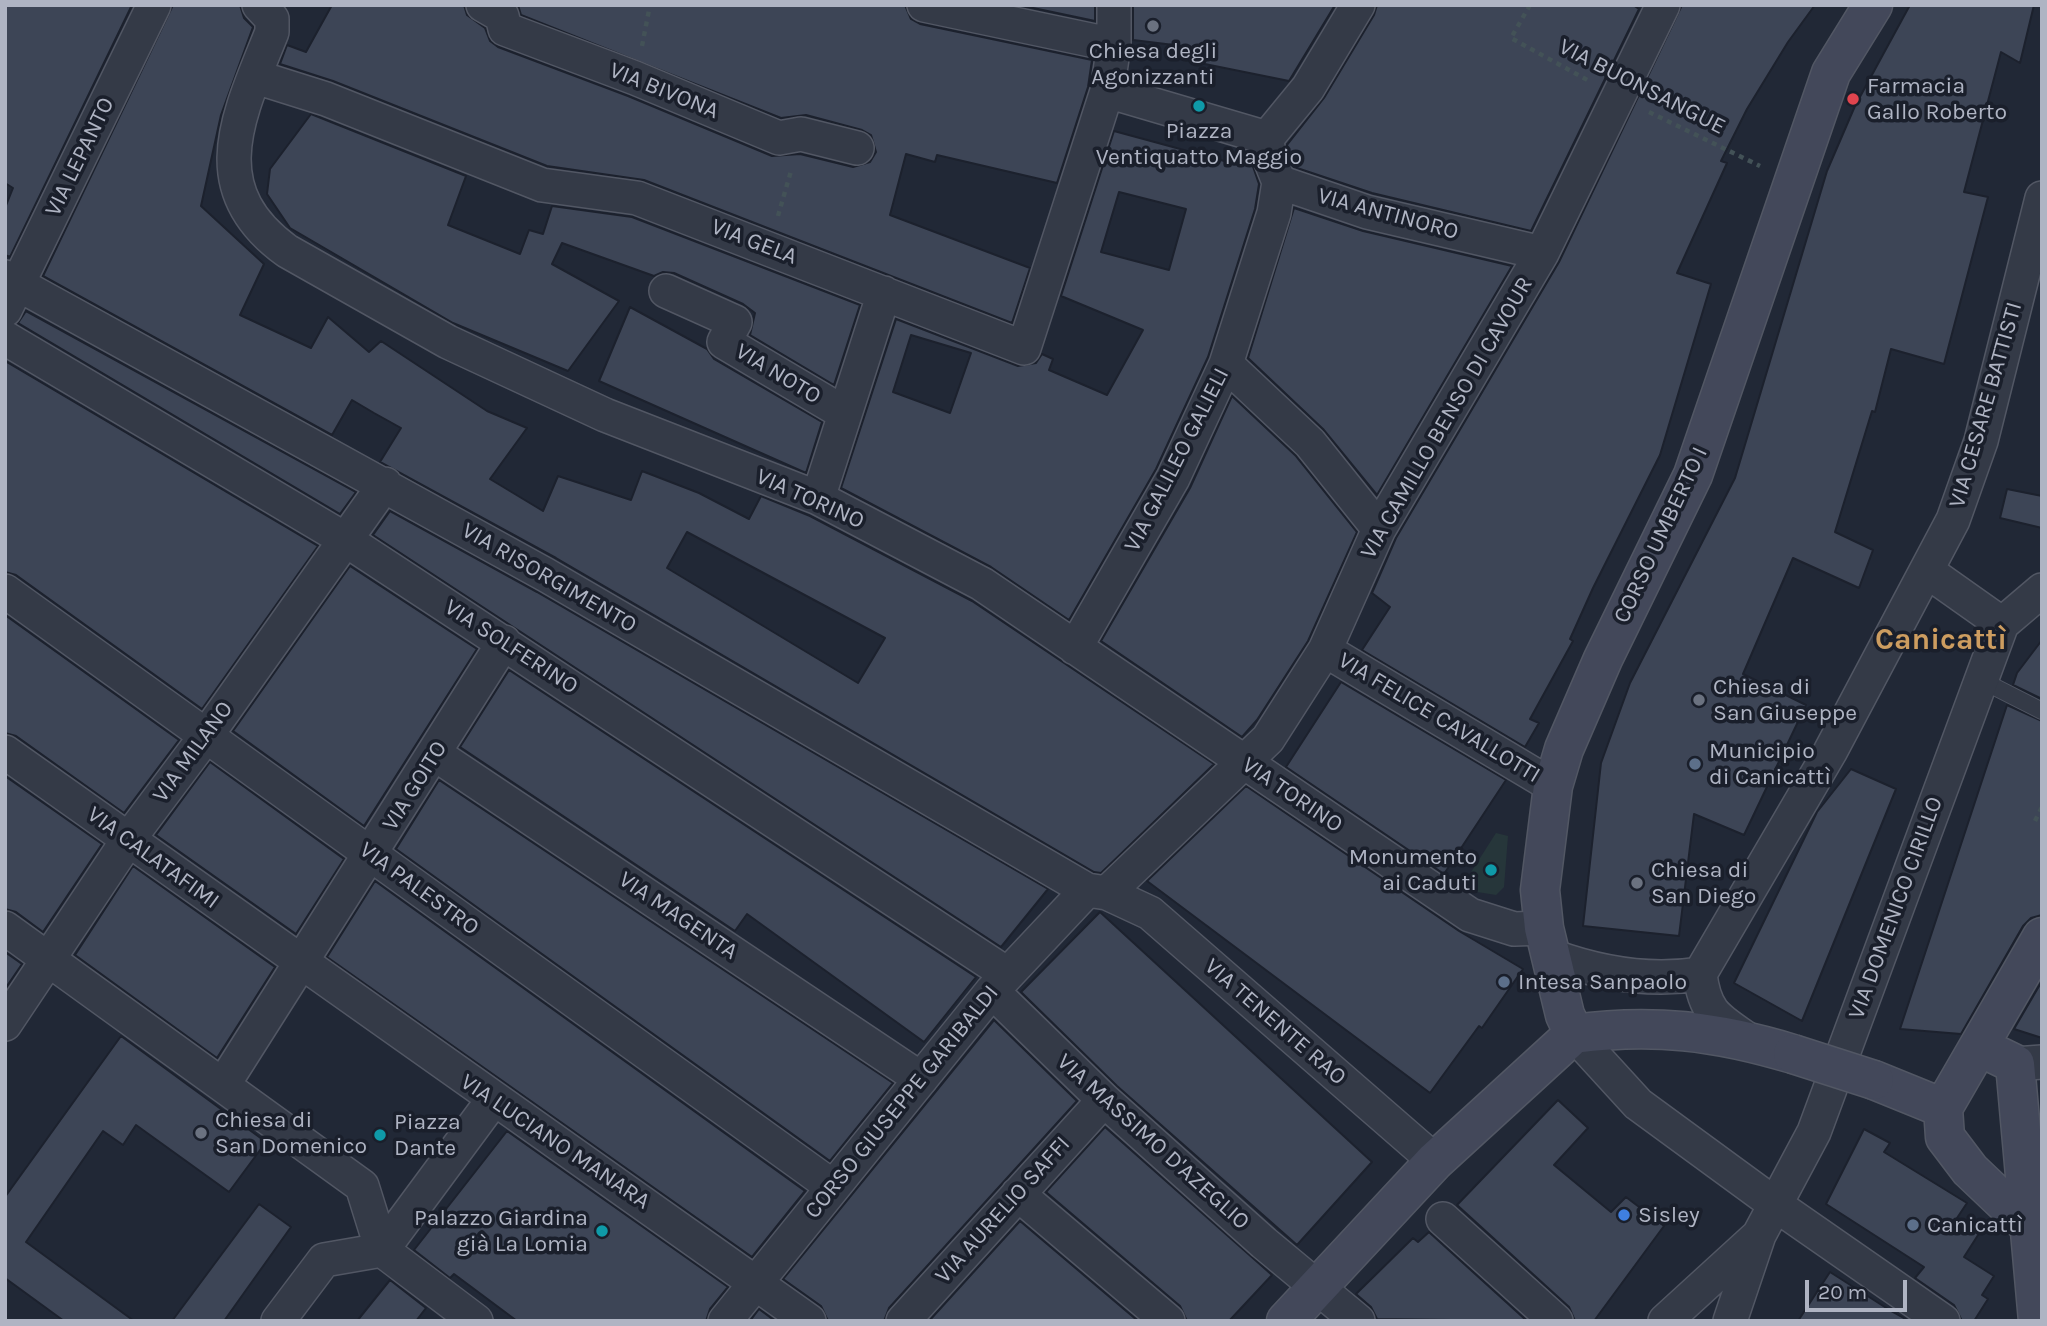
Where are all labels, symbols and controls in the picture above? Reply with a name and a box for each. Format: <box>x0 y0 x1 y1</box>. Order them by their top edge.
marker: Chiesa degli Agonizzanti <box>1145 18 1161 34</box>
street label: VIA BUONSANGUE <box>1554 33 1730 141</box>
place label: Chiesa degli Agonizzanti <box>1089 37 1217 91</box>
street label: VIA BIVONA <box>605 57 723 125</box>
place label: Farmacia Gallo Roberto <box>1867 72 2007 126</box>
marker: Farmacia Gallo Roberto <box>1845 91 1861 107</box>
street label: VIA LEPANTO <box>39 93 121 221</box>
marker: Piazza Ventiquatto Maggio <box>1191 98 1207 114</box>
place label: Piazza Ventiquatto Maggio <box>1096 117 1302 171</box>
street label: VIA ANTINORO <box>1315 182 1461 246</box>
street label: VIA GELA <box>707 213 801 271</box>
street label: VIA CAMILLO BENSO DI CAVOUR <box>1355 272 1539 564</box>
street label: VIA CESARE BATTISTI <box>1943 299 2029 511</box>
street label: VIA NOTO <box>730 338 826 410</box>
street label: VIA GALILEO GALIELI <box>1119 363 1235 557</box>
street label: CORSO UMBERTO I <box>1608 442 1714 628</box>
street label: VIA TORINO <box>752 463 868 535</box>
street label: VIA RISORGIMENTO <box>457 517 641 639</box>
street label: VIA SOLFERINO <box>439 594 583 700</box>
district label: Canicattì <box>1875 622 2007 658</box>
street label: VIA FELICE CAVALLOTTI <box>1333 647 1545 789</box>
place label: Chiesa di San Giuseppe <box>1713 673 1857 727</box>
marker: Chiesa di San Giuseppe <box>1691 692 1707 708</box>
street label: VIA MILANO <box>147 696 239 808</box>
street label: VIA GOITO <box>377 736 453 836</box>
place label: Municipio di Canicattì <box>1709 737 1831 791</box>
street label: VIA TORINO <box>1236 751 1348 839</box>
marker: Municipio di Canicattì <box>1687 756 1703 772</box>
street label: VIA DOMENICO CIRILLO <box>1843 793 1949 1023</box>
street label: VIA CALATAFIMI <box>82 801 224 915</box>
street label: VIA PALESTRO <box>354 836 484 942</box>
place label: Monumento ai Caduti <box>1349 843 1477 897</box>
place label: Chiesa di San Diego <box>1651 856 1756 910</box>
marker: Monumento ai Caduti <box>1483 862 1499 878</box>
street label: VIA MAGENTA <box>613 866 743 966</box>
marker: Chiesa di San Diego <box>1629 875 1645 891</box>
street label: VIA TENENTE RAO <box>1198 953 1352 1091</box>
place label: Intesa Sanpaolo <box>1518 968 1687 996</box>
marker: Intesa Sanpaolo <box>1496 974 1512 990</box>
street label: CORSO GIUSEPPE GARIBALDI <box>799 980 1005 1224</box>
street label: VIA MASSIMO D'AZEGLIO <box>1051 1048 1255 1236</box>
street label: VIA LUCIANO MANARA <box>455 1068 655 1216</box>
place label: Chiesa di San Domenico <box>215 1106 367 1160</box>
place label: Piazza Dante <box>394 1108 461 1162</box>
marker: Chiesa di San Domenico <box>193 1125 209 1141</box>
marker: Piazza Dante <box>372 1127 388 1143</box>
street label: VIA AURELIO SAFFI <box>930 1131 1076 1289</box>
place label: Sisley <box>1638 1201 1700 1229</box>
place label: Palazzo Giardina già La Lomia <box>414 1204 588 1258</box>
marker: Sisley <box>1616 1207 1632 1223</box>
place label: Canicattì <box>1927 1211 2023 1239</box>
marker: Canicattì <box>1905 1217 1921 1233</box>
marker: Palazzo Giardina già La Lomia <box>594 1223 610 1239</box>
scale bar <box>1809 1266 1910 1310</box>
text: 20 m <box>1818 1280 1867 1304</box>

